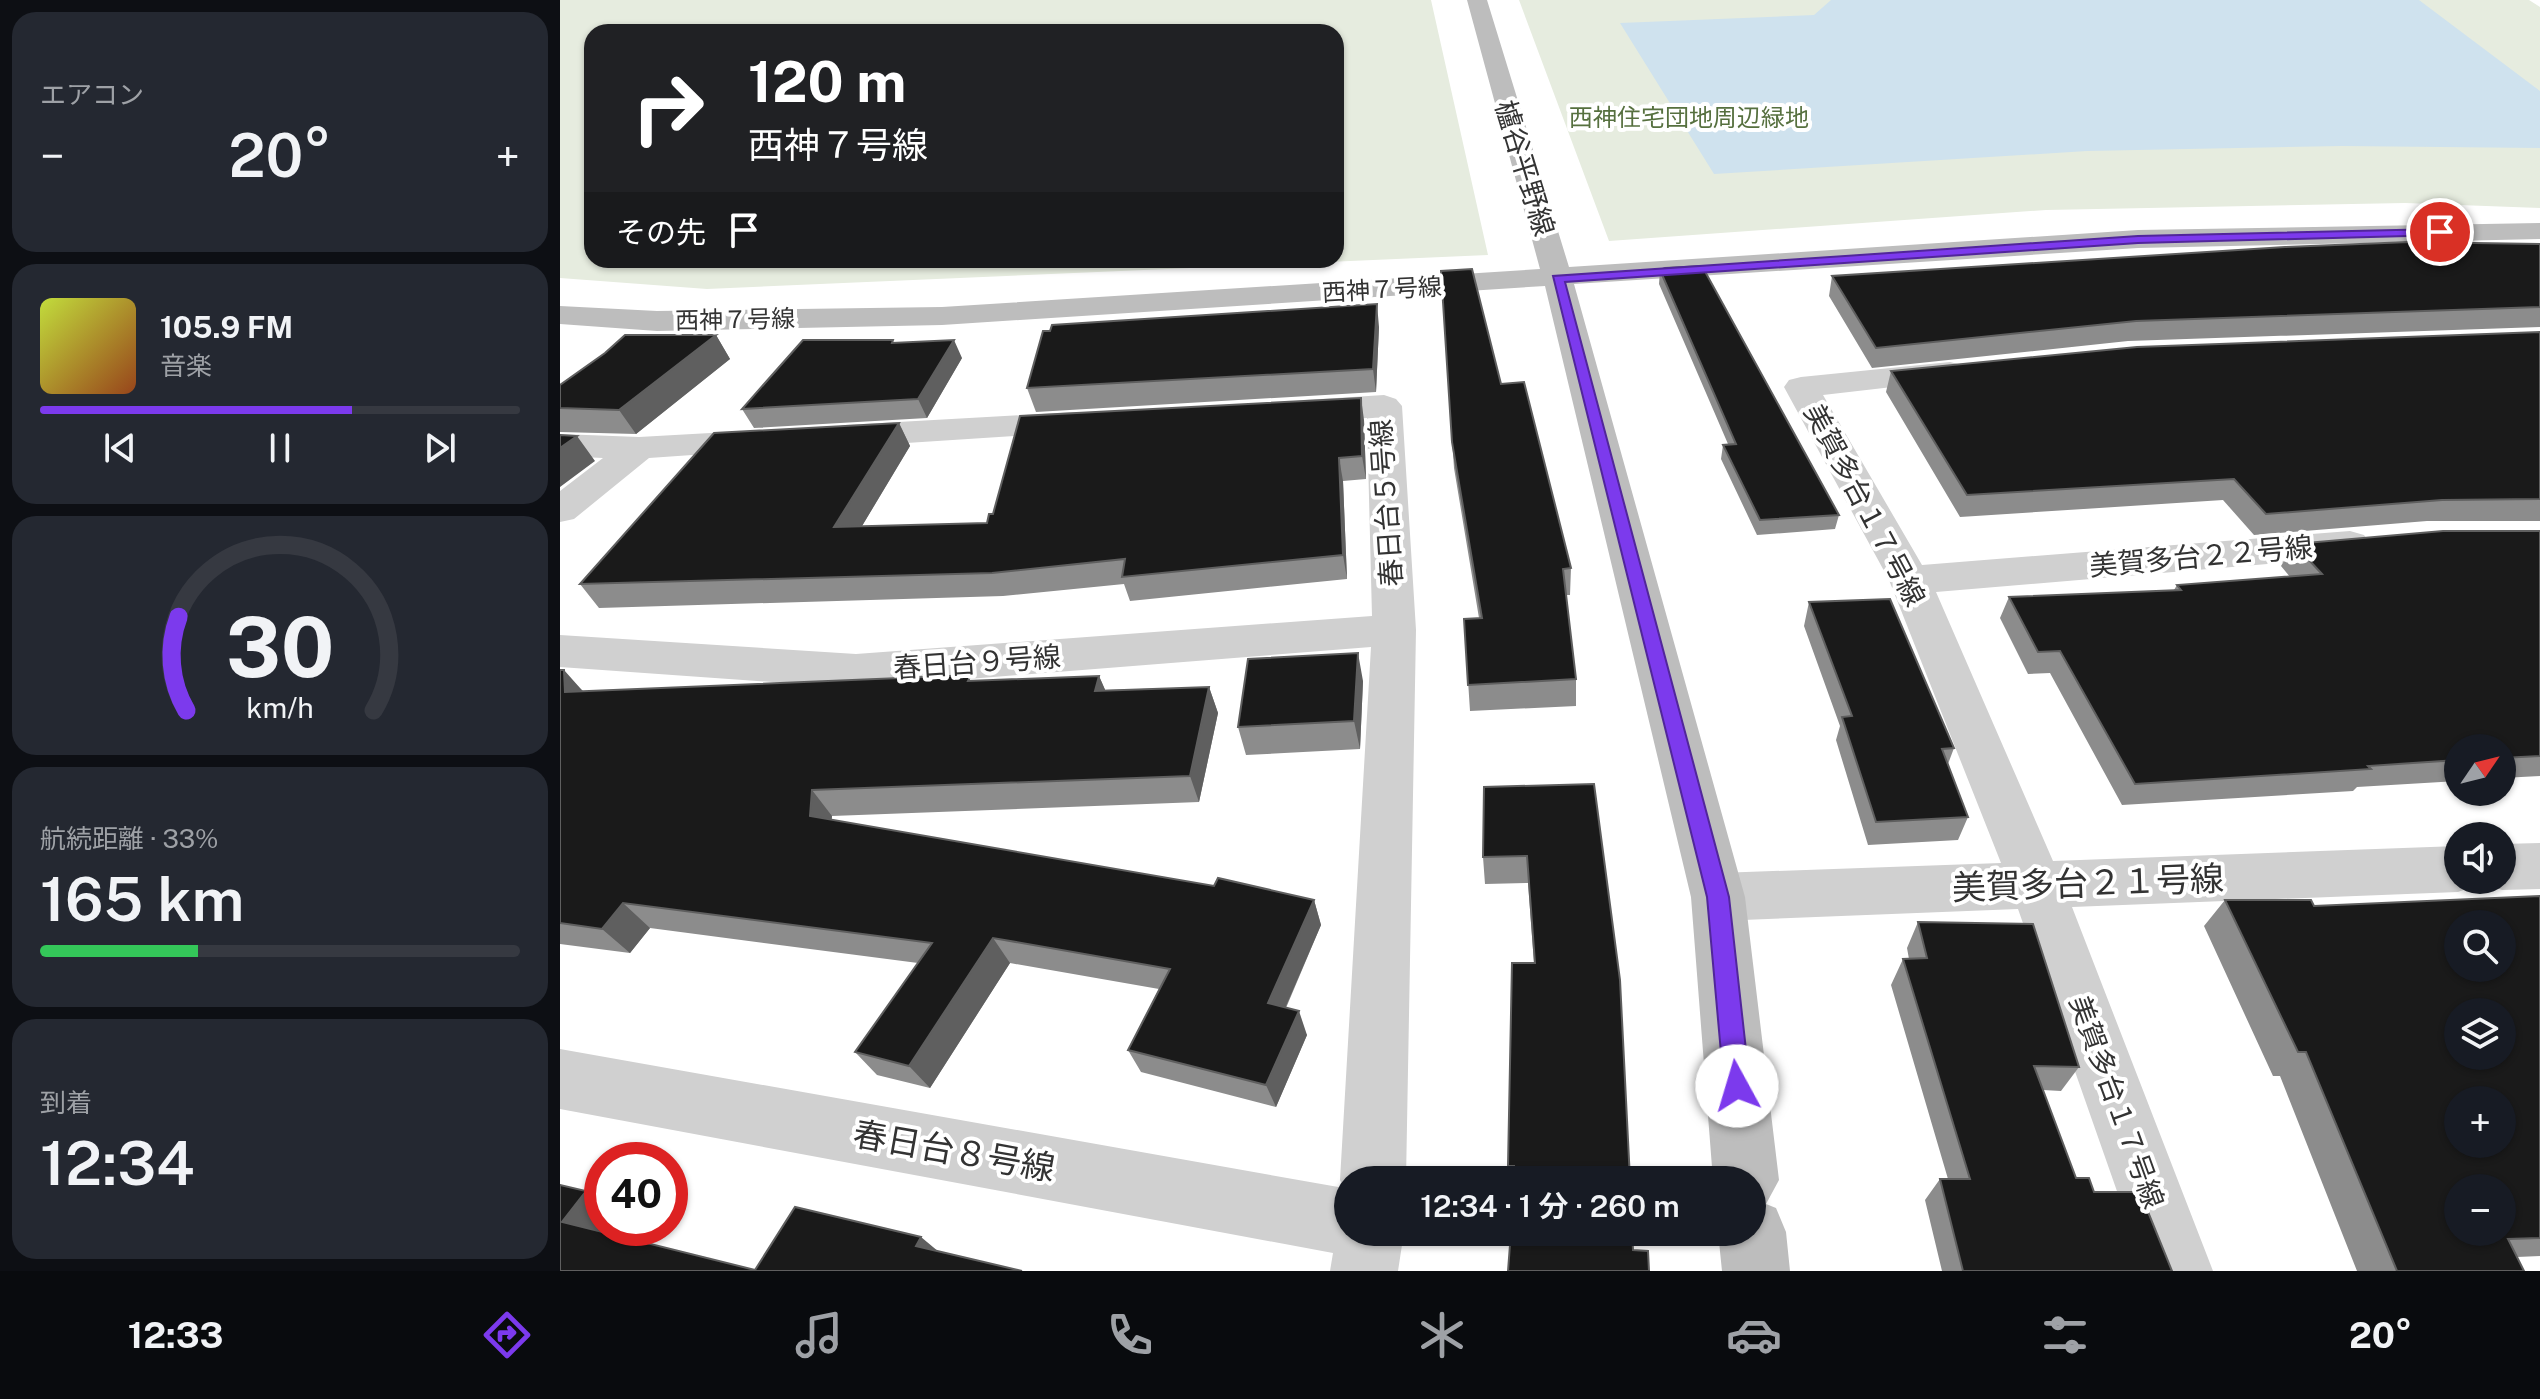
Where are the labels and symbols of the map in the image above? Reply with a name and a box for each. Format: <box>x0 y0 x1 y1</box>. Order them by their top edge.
street label: 櫨谷平野線 <box>1489 96 1562 240</box>
park label: 西神住宅団地周辺緑地 <box>1569 103 1809 131</box>
pin <box>2406 198 2474 266</box>
street label: 西神７号線 <box>1321 272 1443 306</box>
street label: 西神７号線 <box>675 304 795 334</box>
street label: 美賀多台１７号線 <box>1798 398 1933 611</box>
street label: 春日台５号線 <box>1363 418 1408 588</box>
street label: 美賀多台２２号線 <box>2088 529 2314 582</box>
street label: 春日台９号線 <box>892 639 1062 684</box>
north arrow <box>2444 734 2516 806</box>
street label: 美賀多台２１号線 <box>1951 858 2225 908</box>
street label: 美賀多台１７号線 <box>2064 991 2171 1213</box>
position arrow <box>1695 1044 1779 1128</box>
street label: 春日台８号線 <box>850 1114 1058 1188</box>
speed limit sign: 40 <box>584 1142 688 1246</box>

